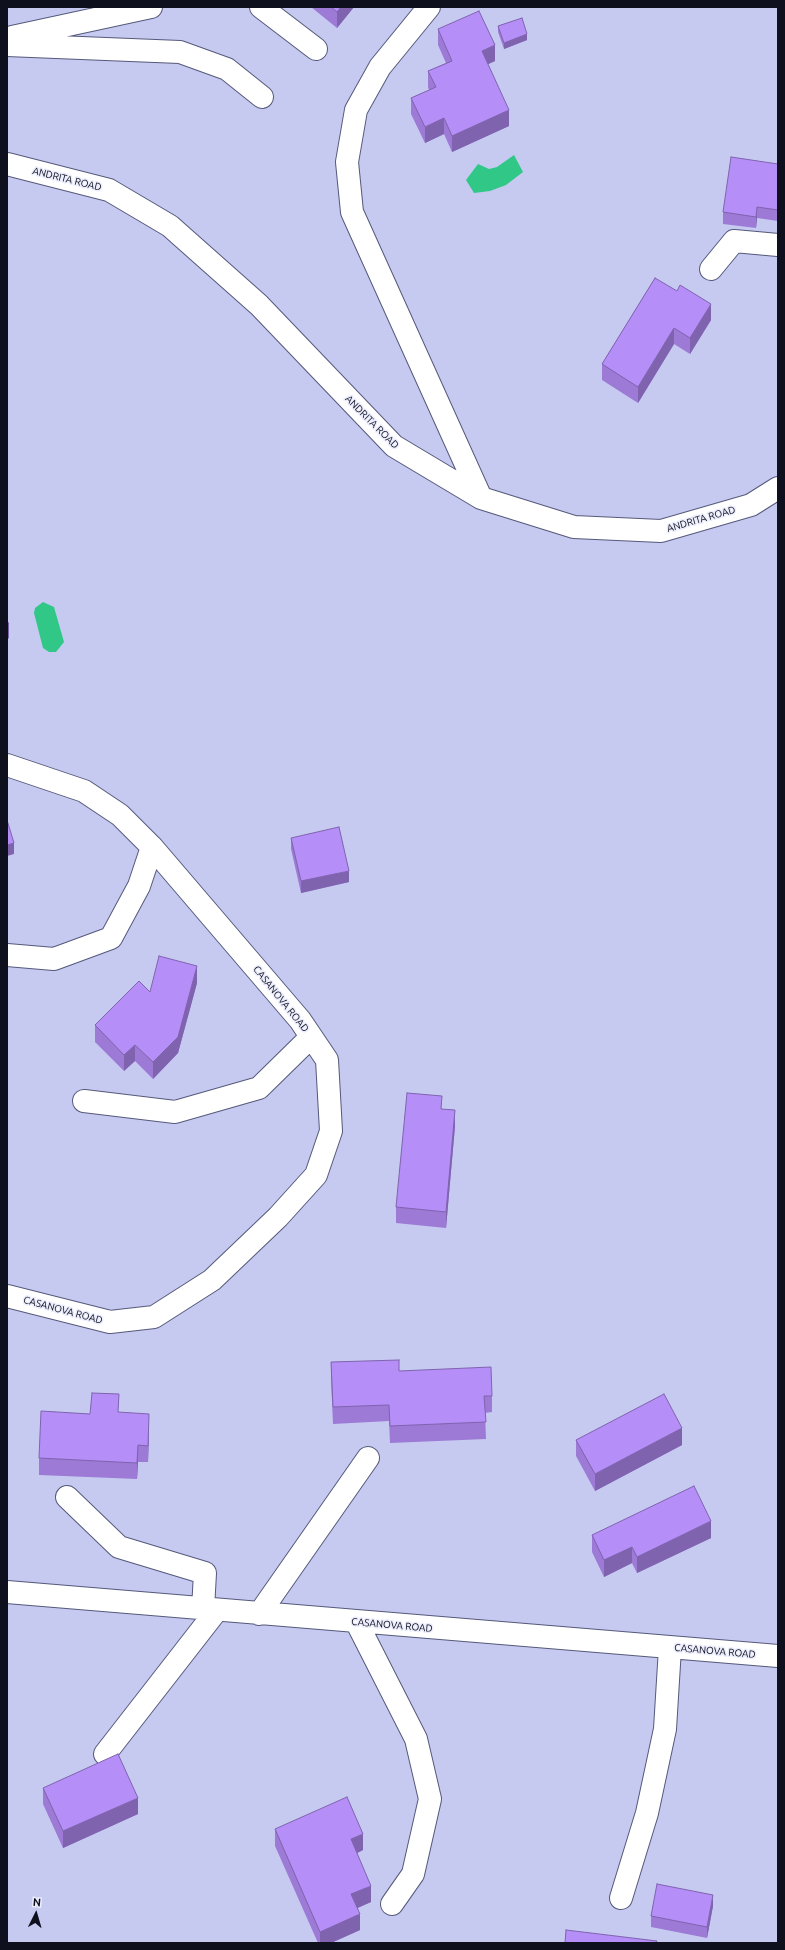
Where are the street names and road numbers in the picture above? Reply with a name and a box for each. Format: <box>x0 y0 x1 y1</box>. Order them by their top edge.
street label: ANDRITA ROAD <box>31 165 103 193</box>
street label: ANDRITA ROAD <box>343 393 401 451</box>
street label: ANDRITA ROAD <box>665 503 737 535</box>
street label: CASANOVA ROAD <box>251 964 311 1034</box>
street label: CASANOVA ROAD <box>22 1294 104 1326</box>
street label: CASANOVA ROAD <box>351 1615 433 1635</box>
street label: CASANOVA ROAD <box>674 1641 756 1661</box>

